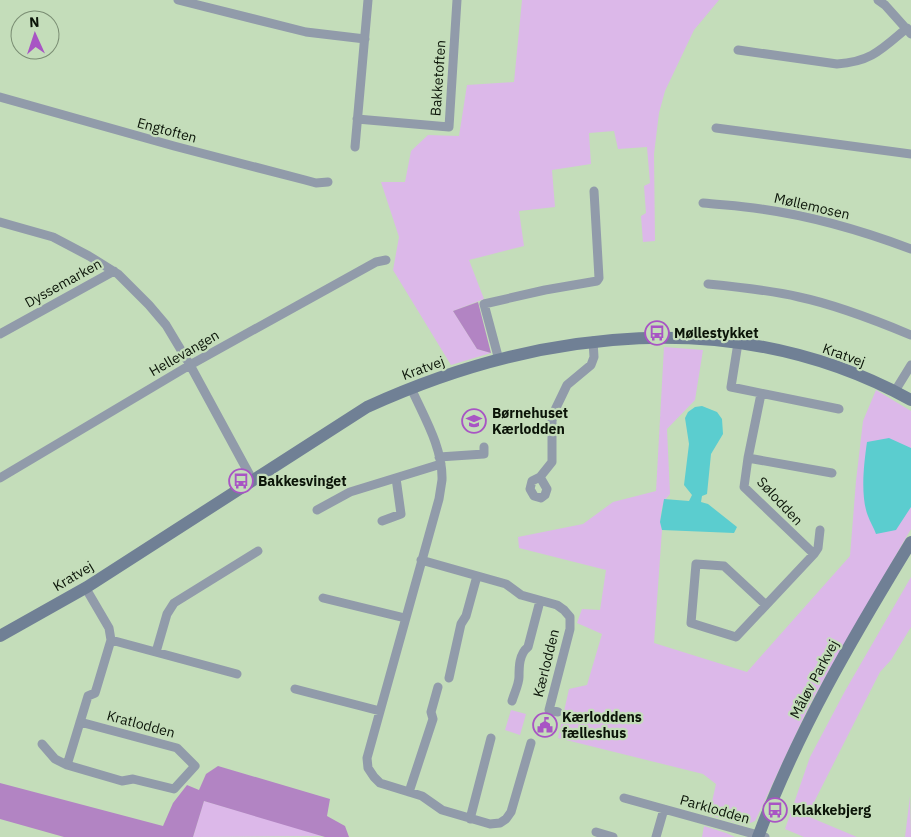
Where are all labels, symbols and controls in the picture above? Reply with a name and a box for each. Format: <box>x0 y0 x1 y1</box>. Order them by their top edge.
north arrow <box>10 10 60 60</box>
text: N <box>29 13 40 31</box>
street label: Bakketoften <box>426 39 450 117</box>
street label: Engtoften <box>135 113 199 147</box>
street label: Møllemosen <box>772 189 852 223</box>
street label: Dyssemarken <box>21 254 105 312</box>
bus stop icon: Møllestykket <box>644 320 670 346</box>
place label: Møllestykket <box>674 324 759 342</box>
street label: Hellevangen <box>146 326 222 380</box>
street label: Kratvej <box>820 339 868 371</box>
street label: Kratvej <box>399 352 447 384</box>
place label: Børnehuset Kærlodden <box>492 404 568 438</box>
school or university icon: Børnehuset Kærlodden <box>461 408 487 434</box>
bus stop icon: Bakkesvinget <box>228 468 254 494</box>
place label: Bakkesvinget <box>258 472 347 490</box>
street label: Sølodden <box>753 473 807 529</box>
street label: Kratvej <box>49 557 97 595</box>
street label: Kærlodden <box>529 627 563 699</box>
street label: Måløv Parkvej <box>786 636 842 722</box>
street label: Kratlodden <box>105 706 177 742</box>
place label: Kærloddens fælleshus <box>562 708 642 742</box>
public building icon: Kærloddens fælleshus <box>532 712 558 738</box>
street label: Parklodden <box>678 790 752 828</box>
bus stop icon: Klakkebjerg <box>762 797 788 823</box>
place label: Klakkebjerg <box>792 801 871 819</box>

